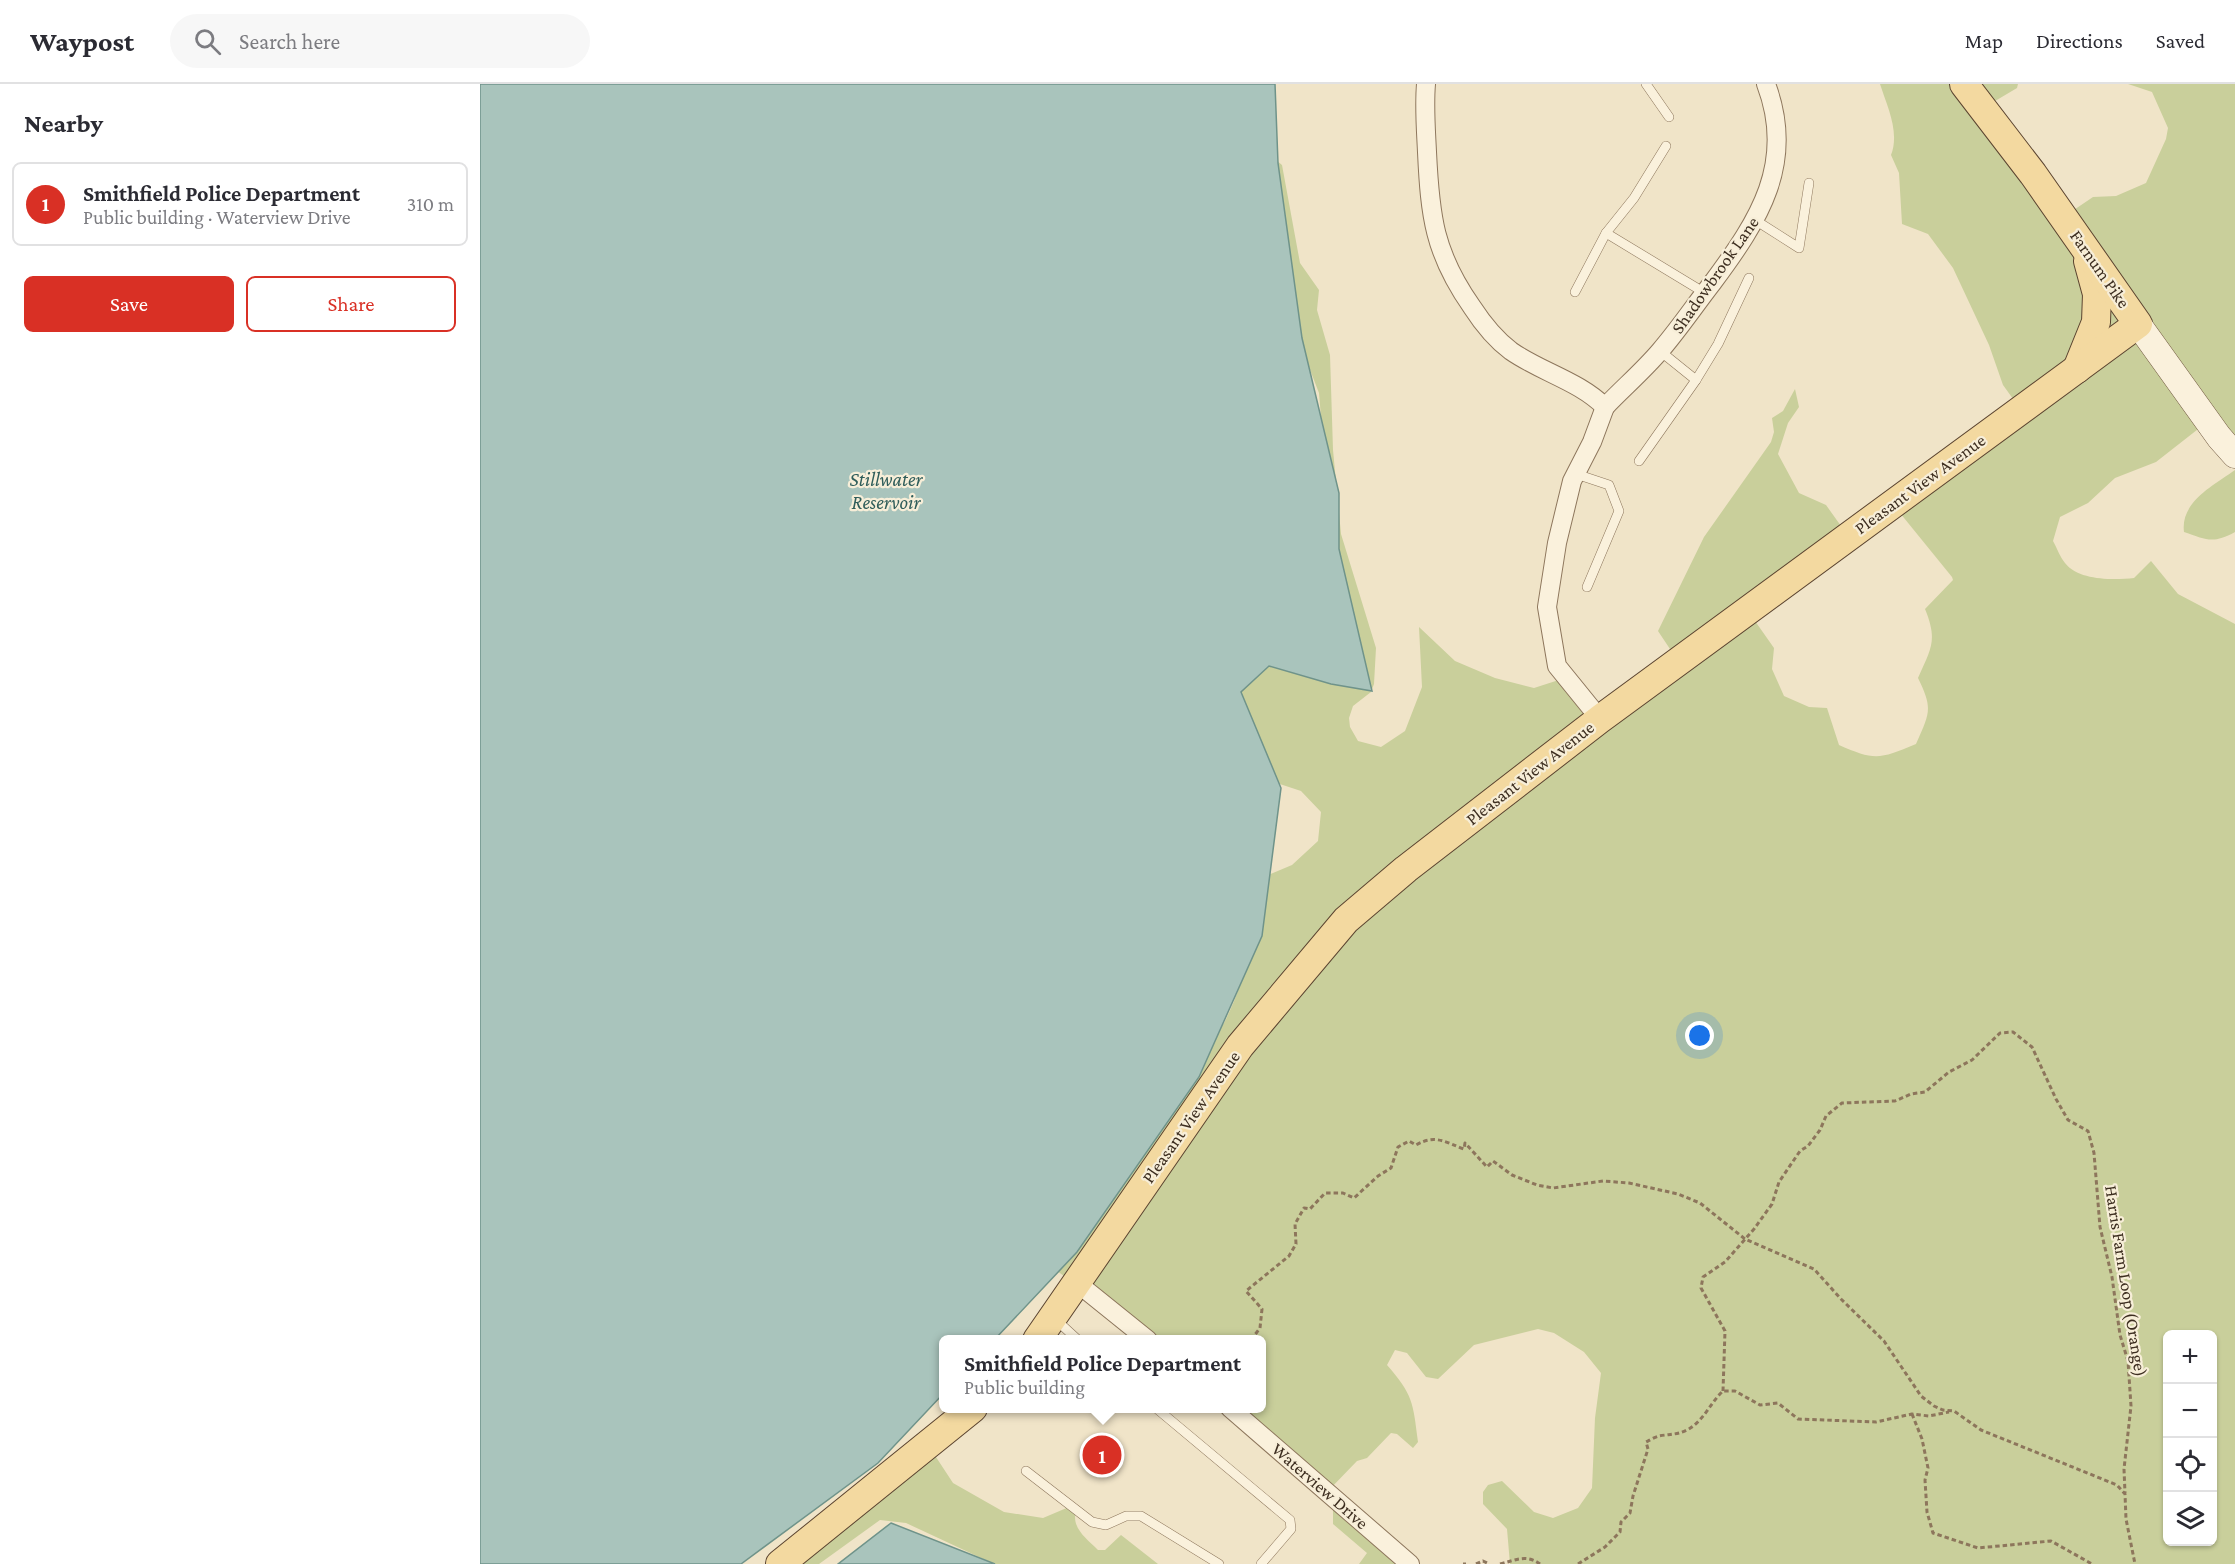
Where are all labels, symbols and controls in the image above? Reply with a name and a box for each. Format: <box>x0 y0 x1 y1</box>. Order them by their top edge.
search box <box>170 14 590 68</box>
icon: search <box>191 25 224 58</box>
text: Waypost <box>30 26 134 57</box>
text: Search here <box>239 29 340 54</box>
text: Map <box>1965 29 2003 53</box>
text: Directions <box>2036 29 2123 53</box>
text: Saved <box>2156 29 2205 53</box>
text: Nearby <box>24 109 103 138</box>
text: Smithfield Police Department <box>83 181 360 206</box>
text: 1 <box>42 193 49 215</box>
text: 310 m <box>407 193 454 215</box>
text: Public building · Waterview Drive <box>83 206 351 228</box>
street label: Shadowbrook Lane <box>1667 213 1763 337</box>
street label: Farnum Pike <box>2066 226 2134 312</box>
button: Save <box>24 276 234 332</box>
button: Share <box>246 276 456 332</box>
street label: Pleasant View Avenue <box>1851 430 1989 538</box>
water label: Stillwater Reservoir <box>850 468 923 513</box>
street label: Pleasant View Avenue <box>1462 717 1598 829</box>
your location <box>1685 1021 1714 1050</box>
street label: Pleasant View Avenue <box>1138 1047 1244 1187</box>
street label: Harris Farm Loop (Orange) <box>2100 1184 2151 1378</box>
map controls <box>2163 1330 2217 1546</box>
button: + <box>2163 1330 2217 1384</box>
popup <box>939 1335 1266 1413</box>
text: Smithfield Police Department <box>964 1351 1241 1376</box>
text: Public building <box>964 1376 1085 1398</box>
button: − <box>2163 1384 2217 1438</box>
pin: 1 <box>1082 1432 1122 1478</box>
button: locate <box>2163 1438 2217 1492</box>
street label: Waterview Drive <box>1268 1439 1372 1533</box>
button: layers <box>2163 1492 2217 1546</box>

